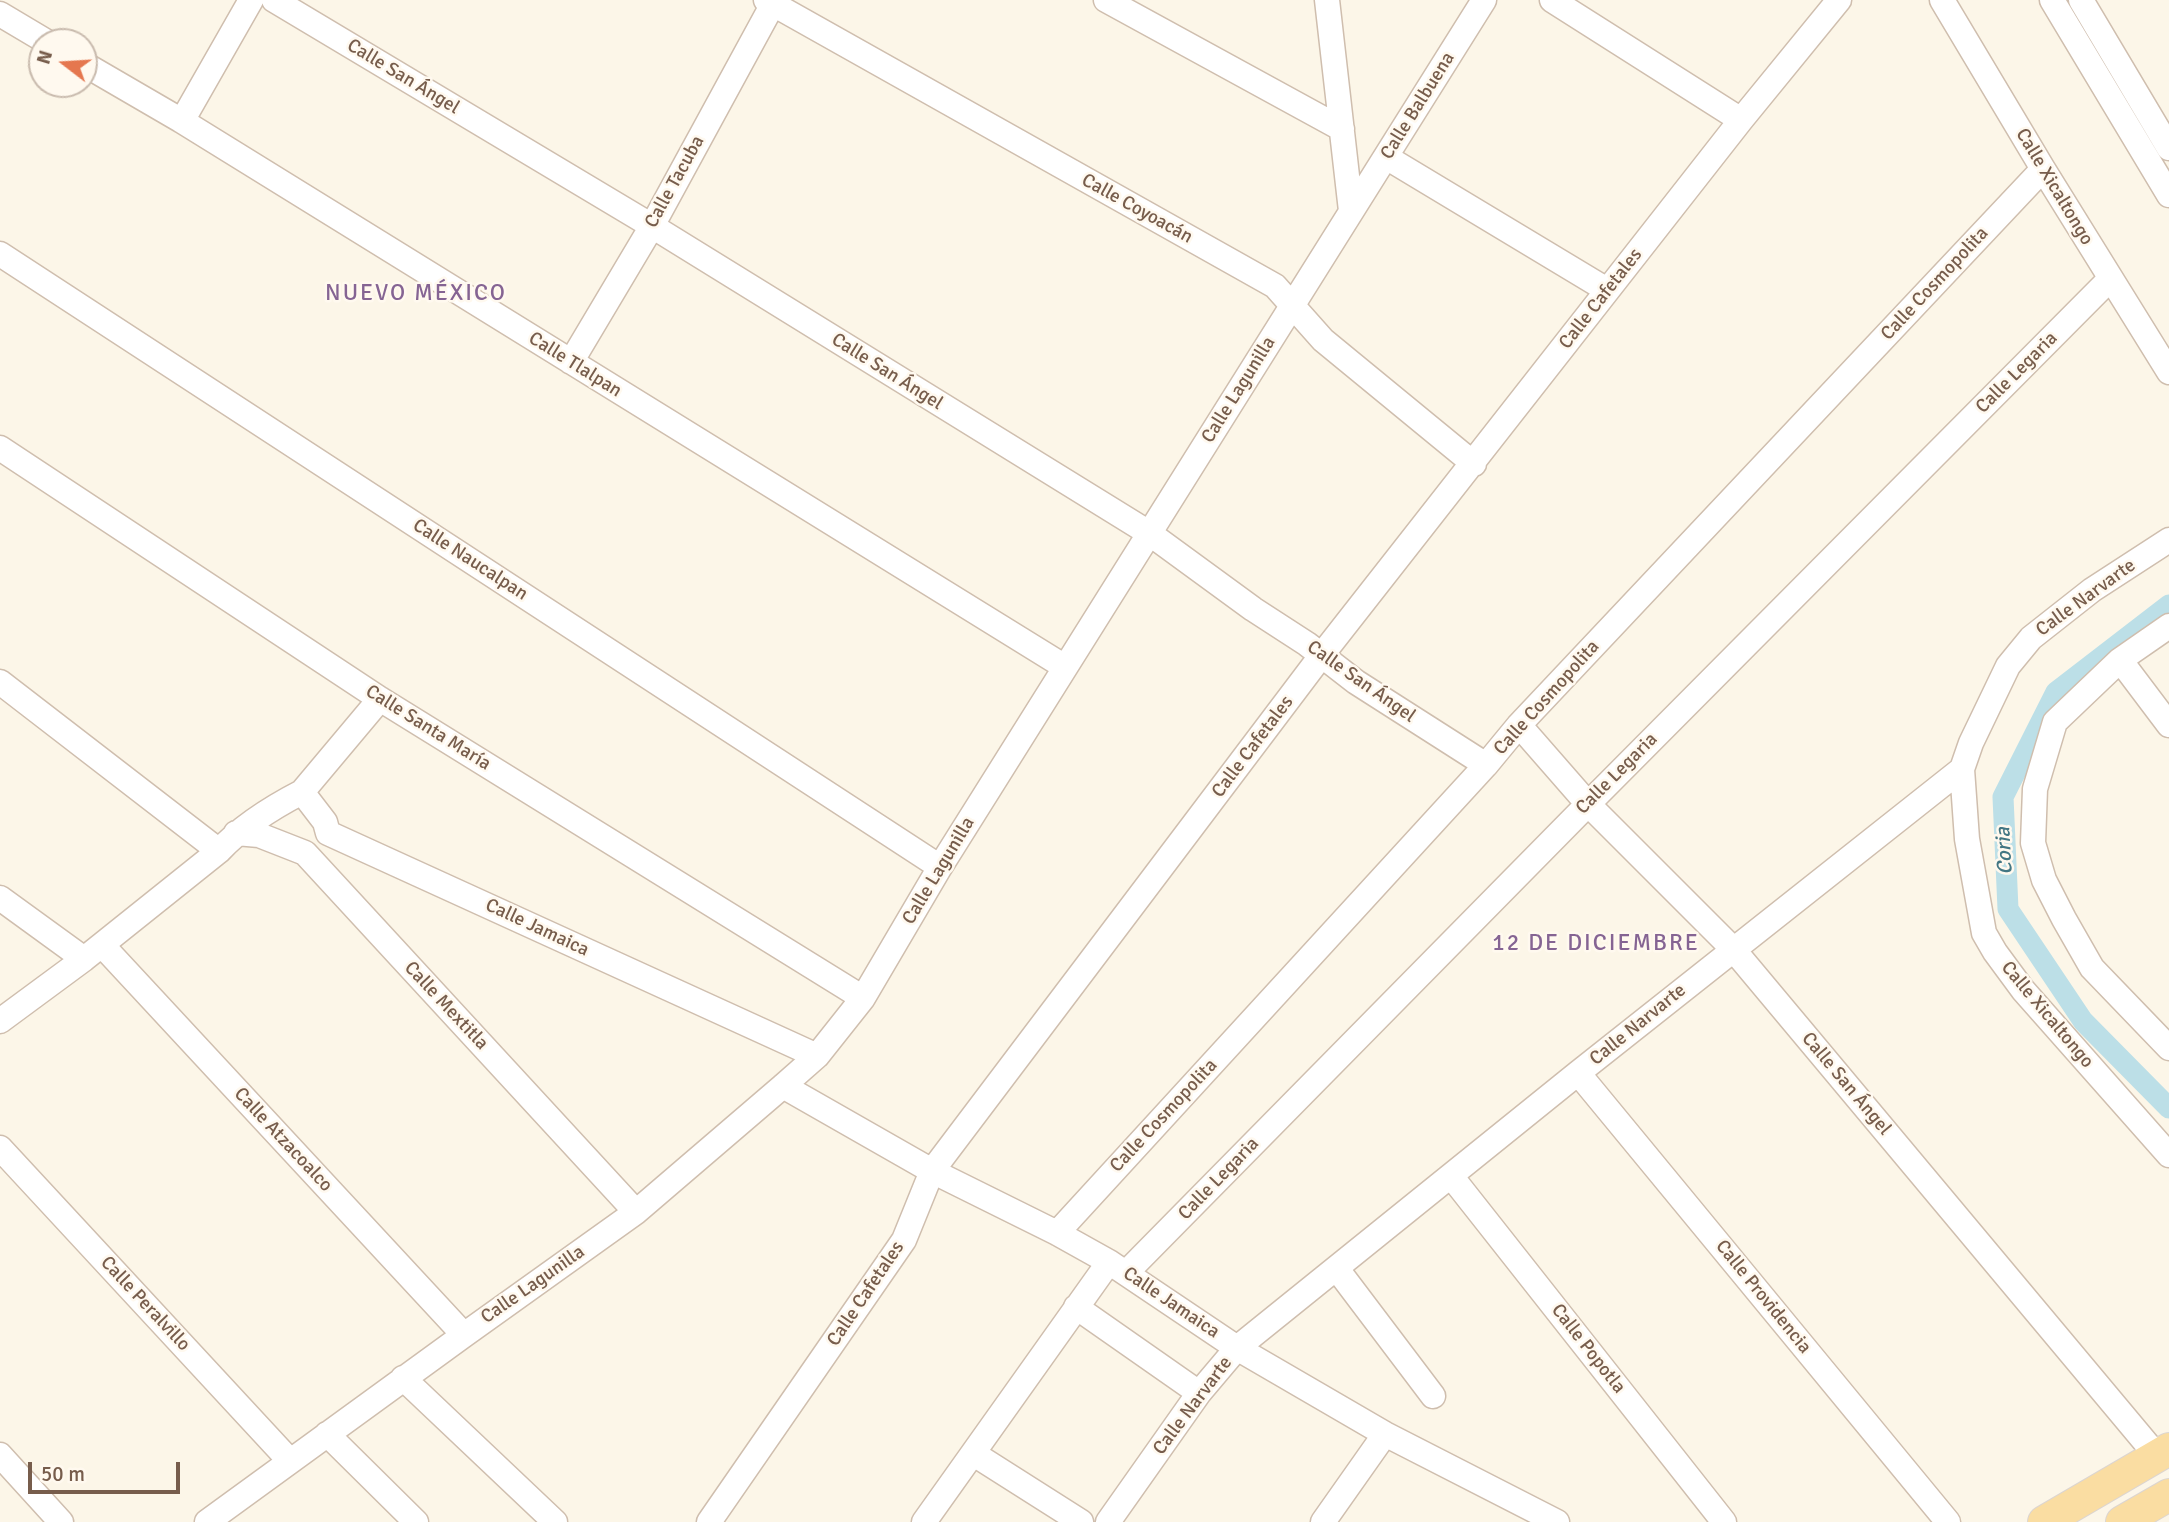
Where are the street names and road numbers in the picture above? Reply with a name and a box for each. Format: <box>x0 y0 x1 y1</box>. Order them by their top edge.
street label: Calle San Ángel <box>343 34 463 120</box>
street label: Calle Balbuena <box>1376 48 1460 164</box>
street label: Calle Xicaltongo <box>2010 124 2098 250</box>
street label: Calle Tacuba <box>640 132 710 232</box>
street label: Calle Coyoacán <box>1078 169 1196 249</box>
street label: Calle Cosmopolita <box>1877 223 1993 345</box>
street label: Calle Cafetales <box>1555 244 1647 354</box>
street label: Calle Tlalpan <box>524 327 626 403</box>
street label: Calle Legaria <box>1971 327 2063 419</box>
street label: Calle San Ángel <box>827 329 947 415</box>
street label: Calle Lagunilla <box>1197 333 1281 447</box>
street label: Calle Naucalpan <box>408 514 532 606</box>
street label: Calle Narvarte <box>2032 554 2140 642</box>
street label: Calle San Ángel <box>1302 636 1420 728</box>
street label: Calle Cosmopolita <box>1489 636 1605 760</box>
street label: Calle Santa María <box>361 680 495 776</box>
street label: Calle Cafetales <box>1207 692 1299 802</box>
street label: Calle Legaria <box>1571 728 1663 820</box>
street label: Calle Lagunilla <box>898 813 980 929</box>
street label: Calle Jamaica <box>482 894 592 962</box>
street label: Calle Mextitla <box>399 957 493 1055</box>
street label: Calle Xicaltongo <box>1996 957 2098 1073</box>
street label: Calle Narvarte <box>1585 979 1691 1071</box>
street label: Calle San Ángel <box>1796 1028 1896 1140</box>
street label: Calle Cosmopolita <box>1106 1055 1222 1177</box>
street label: Calle Atzacoalco <box>229 1083 337 1197</box>
street label: Calle Legaria <box>1174 1133 1264 1225</box>
street label: Calle Providencia <box>1710 1236 1816 1358</box>
street label: Calle Cafetales <box>823 1237 909 1351</box>
street label: Calle Lagunilla <box>477 1241 589 1329</box>
street label: Calle Peralvillo <box>95 1252 195 1356</box>
street label: Calle Jamaica <box>1118 1262 1224 1344</box>
street label: Calle Popotla <box>1546 1300 1630 1398</box>
street label: Calle Narvarte <box>1149 1352 1237 1460</box>

